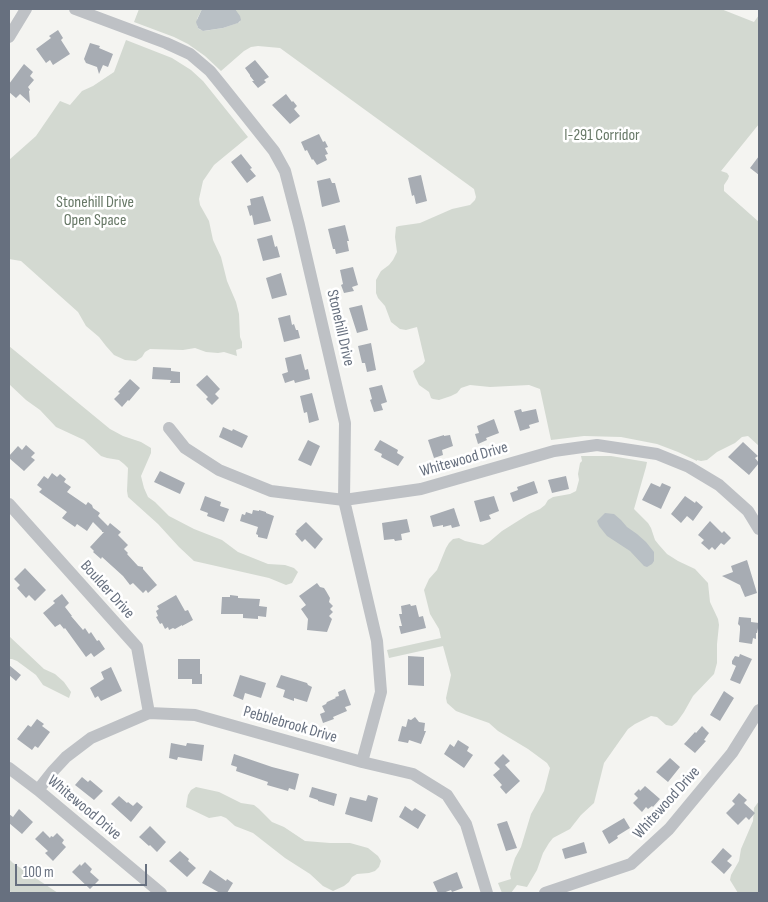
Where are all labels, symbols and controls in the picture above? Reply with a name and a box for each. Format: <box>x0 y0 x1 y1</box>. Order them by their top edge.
park label: I-291 Corridor <box>564 126 640 146</box>
park label: Stonehill Drive Open Space <box>56 193 134 231</box>
street label: Stonehill Drive <box>322 288 358 368</box>
street label: Whitewood Drive <box>418 438 510 482</box>
street label: Boulder Drive <box>76 557 138 623</box>
street label: Pebblebrook Drive <box>241 702 339 748</box>
street label: Whitewood Drive <box>630 763 704 843</box>
street label: Whitewood Drive <box>43 771 125 845</box>
scale bar <box>18 854 150 886</box>
text: 100 m <box>23 863 54 882</box>

